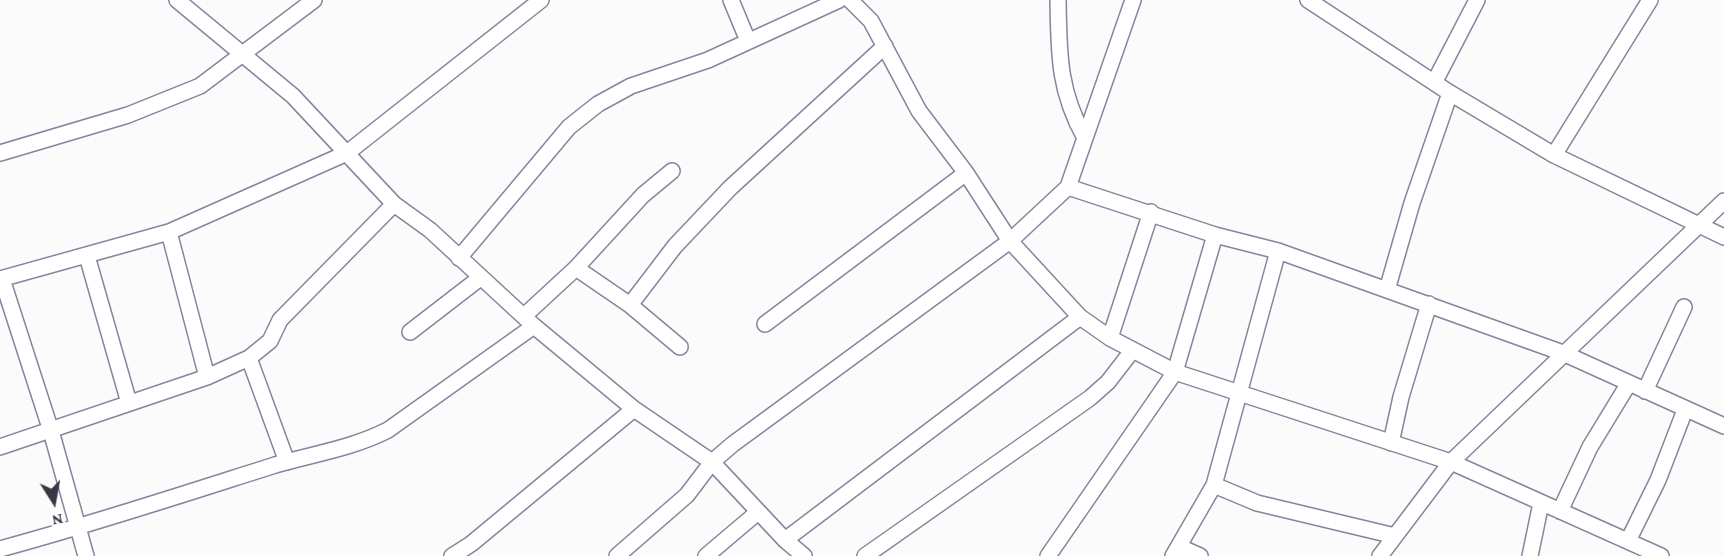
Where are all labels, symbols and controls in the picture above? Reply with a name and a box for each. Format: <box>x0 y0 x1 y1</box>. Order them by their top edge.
north arrow <box>24 472 84 532</box>
text: N <box>51 511 65 530</box>

